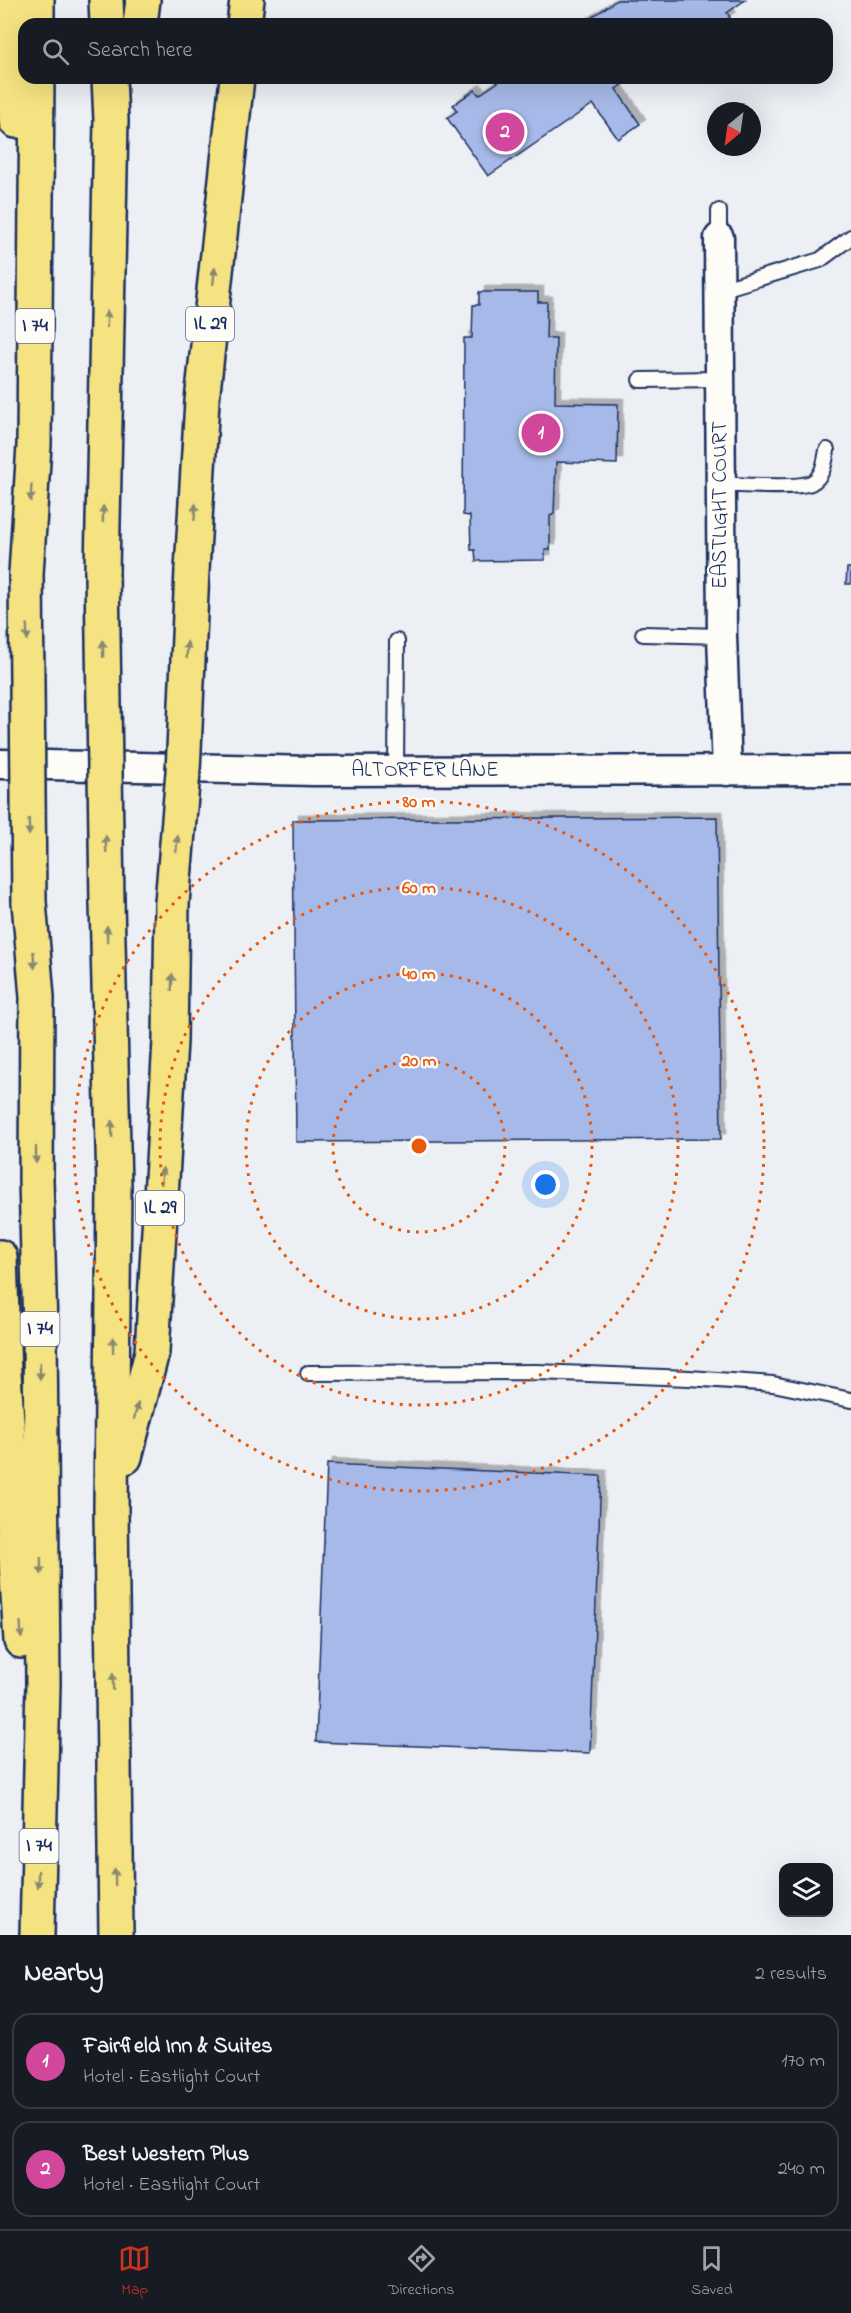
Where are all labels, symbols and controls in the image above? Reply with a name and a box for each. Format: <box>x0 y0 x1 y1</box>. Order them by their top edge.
search box <box>18 18 833 84</box>
icon: search <box>39 35 72 68</box>
text: Search here <box>87 35 192 67</box>
north arrow <box>707 102 761 156</box>
pin: 2 <box>486 110 524 154</box>
one-way arrow <box>209 266 219 285</box>
road number: IL 29 <box>186 307 234 341</box>
road number: I 74 <box>15 309 54 343</box>
one-way arrow <box>102 309 112 328</box>
pin: 1 <box>522 410 560 456</box>
street label: EASTLIGHT COURT <box>706 421 736 589</box>
one-way arrow <box>26 484 36 503</box>
one-way arrow <box>191 502 200 521</box>
one-way arrow <box>98 504 108 523</box>
one-way arrow <box>22 623 32 642</box>
one-way arrow <box>98 639 108 658</box>
one-way arrow <box>182 640 191 659</box>
street label: ALTORFER LANE <box>351 756 499 786</box>
text: 80 m <box>402 790 436 816</box>
one-way arrow <box>24 818 33 837</box>
one-way arrow <box>101 834 111 853</box>
one-way arrow <box>172 835 182 854</box>
text: 60 m <box>402 876 436 902</box>
one-way arrow <box>103 925 112 944</box>
one-way arrow <box>29 950 39 969</box>
text: 40 m <box>402 962 436 988</box>
one-way arrow <box>167 972 176 991</box>
text: 20 m <box>400 1049 437 1075</box>
one-way arrow <box>107 1120 117 1139</box>
centre of rings <box>409 1136 429 1156</box>
one-way arrow <box>31 1145 41 1164</box>
one-way arrow <box>157 1167 166 1186</box>
your location <box>531 1170 560 1199</box>
road number: IL 29 <box>136 1191 184 1225</box>
road number: I 74 <box>20 1312 60 1346</box>
one-way arrow <box>108 1336 118 1355</box>
one-way arrow <box>35 1361 45 1380</box>
one-way arrow <box>132 1402 142 1420</box>
one-way arrow <box>36 1556 46 1575</box>
one-way arrow <box>16 1621 25 1640</box>
one-way arrow <box>108 1672 118 1691</box>
road number: I 74 <box>20 1829 58 1863</box>
map controls <box>779 1863 833 1917</box>
button: layers <box>779 1863 833 1917</box>
one-way arrow <box>110 1867 120 1886</box>
one-way arrow <box>33 1869 43 1888</box>
text: Nearby <box>24 1955 103 1993</box>
text: 2 results <box>755 1960 827 1989</box>
text: Fairfield Inn & Suites <box>83 2031 272 2063</box>
text: 1 <box>42 2047 49 2076</box>
text: 170 m <box>781 2047 825 2076</box>
text: Hotel · Eastlight Court <box>83 2063 260 2092</box>
text: Best Western Plus <box>83 2139 249 2171</box>
text: 2 <box>41 2155 50 2184</box>
text: 240 m <box>778 2155 825 2184</box>
text: Hotel · Eastlight Court <box>83 2171 260 2200</box>
tab: Map <box>118 2242 151 2302</box>
tab: Directions <box>388 2242 454 2302</box>
tab: Saved <box>691 2242 733 2302</box>

